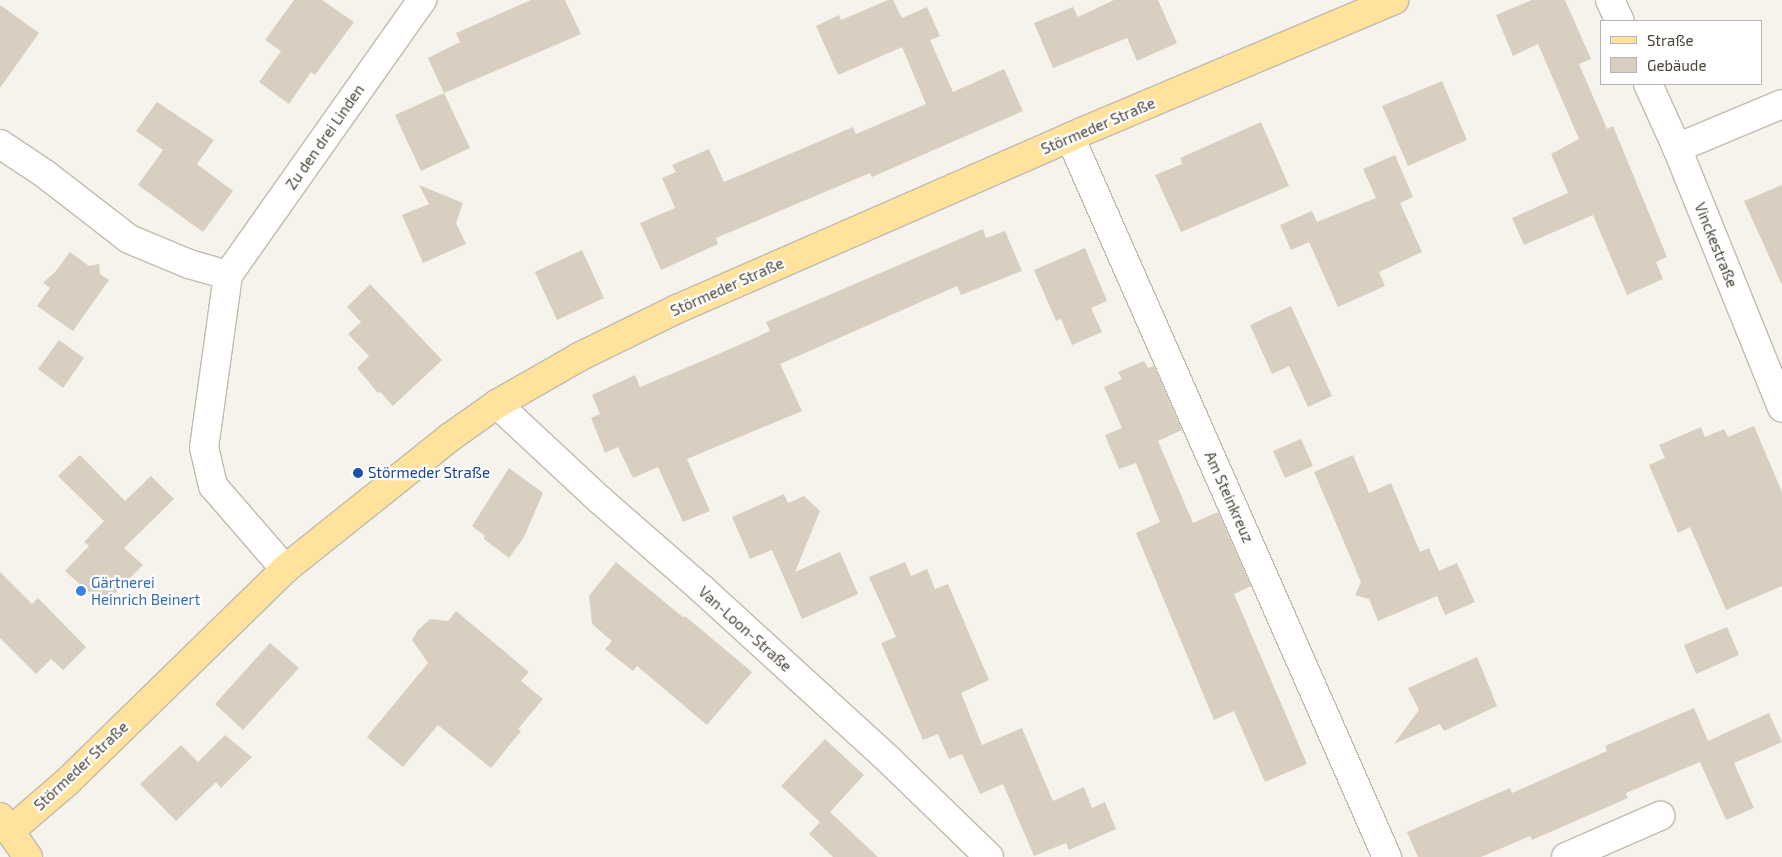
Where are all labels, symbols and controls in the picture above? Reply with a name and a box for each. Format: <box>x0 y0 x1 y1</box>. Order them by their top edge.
legend <box>1600 20 1762 85</box>
text: Straße <box>1647 31 1693 49</box>
text: Gebäude <box>1647 56 1706 74</box>
street label: Zu den drei Linden <box>282 81 368 193</box>
street label: Störmeder Straße <box>1038 94 1158 158</box>
street label: Vinckestraße <box>1691 200 1741 290</box>
street label: Störmeder Straße <box>667 254 787 320</box>
street label: Am Steinkreuz <box>1201 449 1257 545</box>
place label: Störmeder Straße <box>368 464 490 482</box>
marker: Störmeder Straße <box>352 467 364 479</box>
place label: Gärtnerei Heinrich Beinert <box>91 573 200 608</box>
street label: Van-Loon-Straße <box>695 583 795 675</box>
marker: Gärtnerei Heinrich Beinert <box>75 585 87 597</box>
street label: Störmeder Straße <box>30 718 132 814</box>

